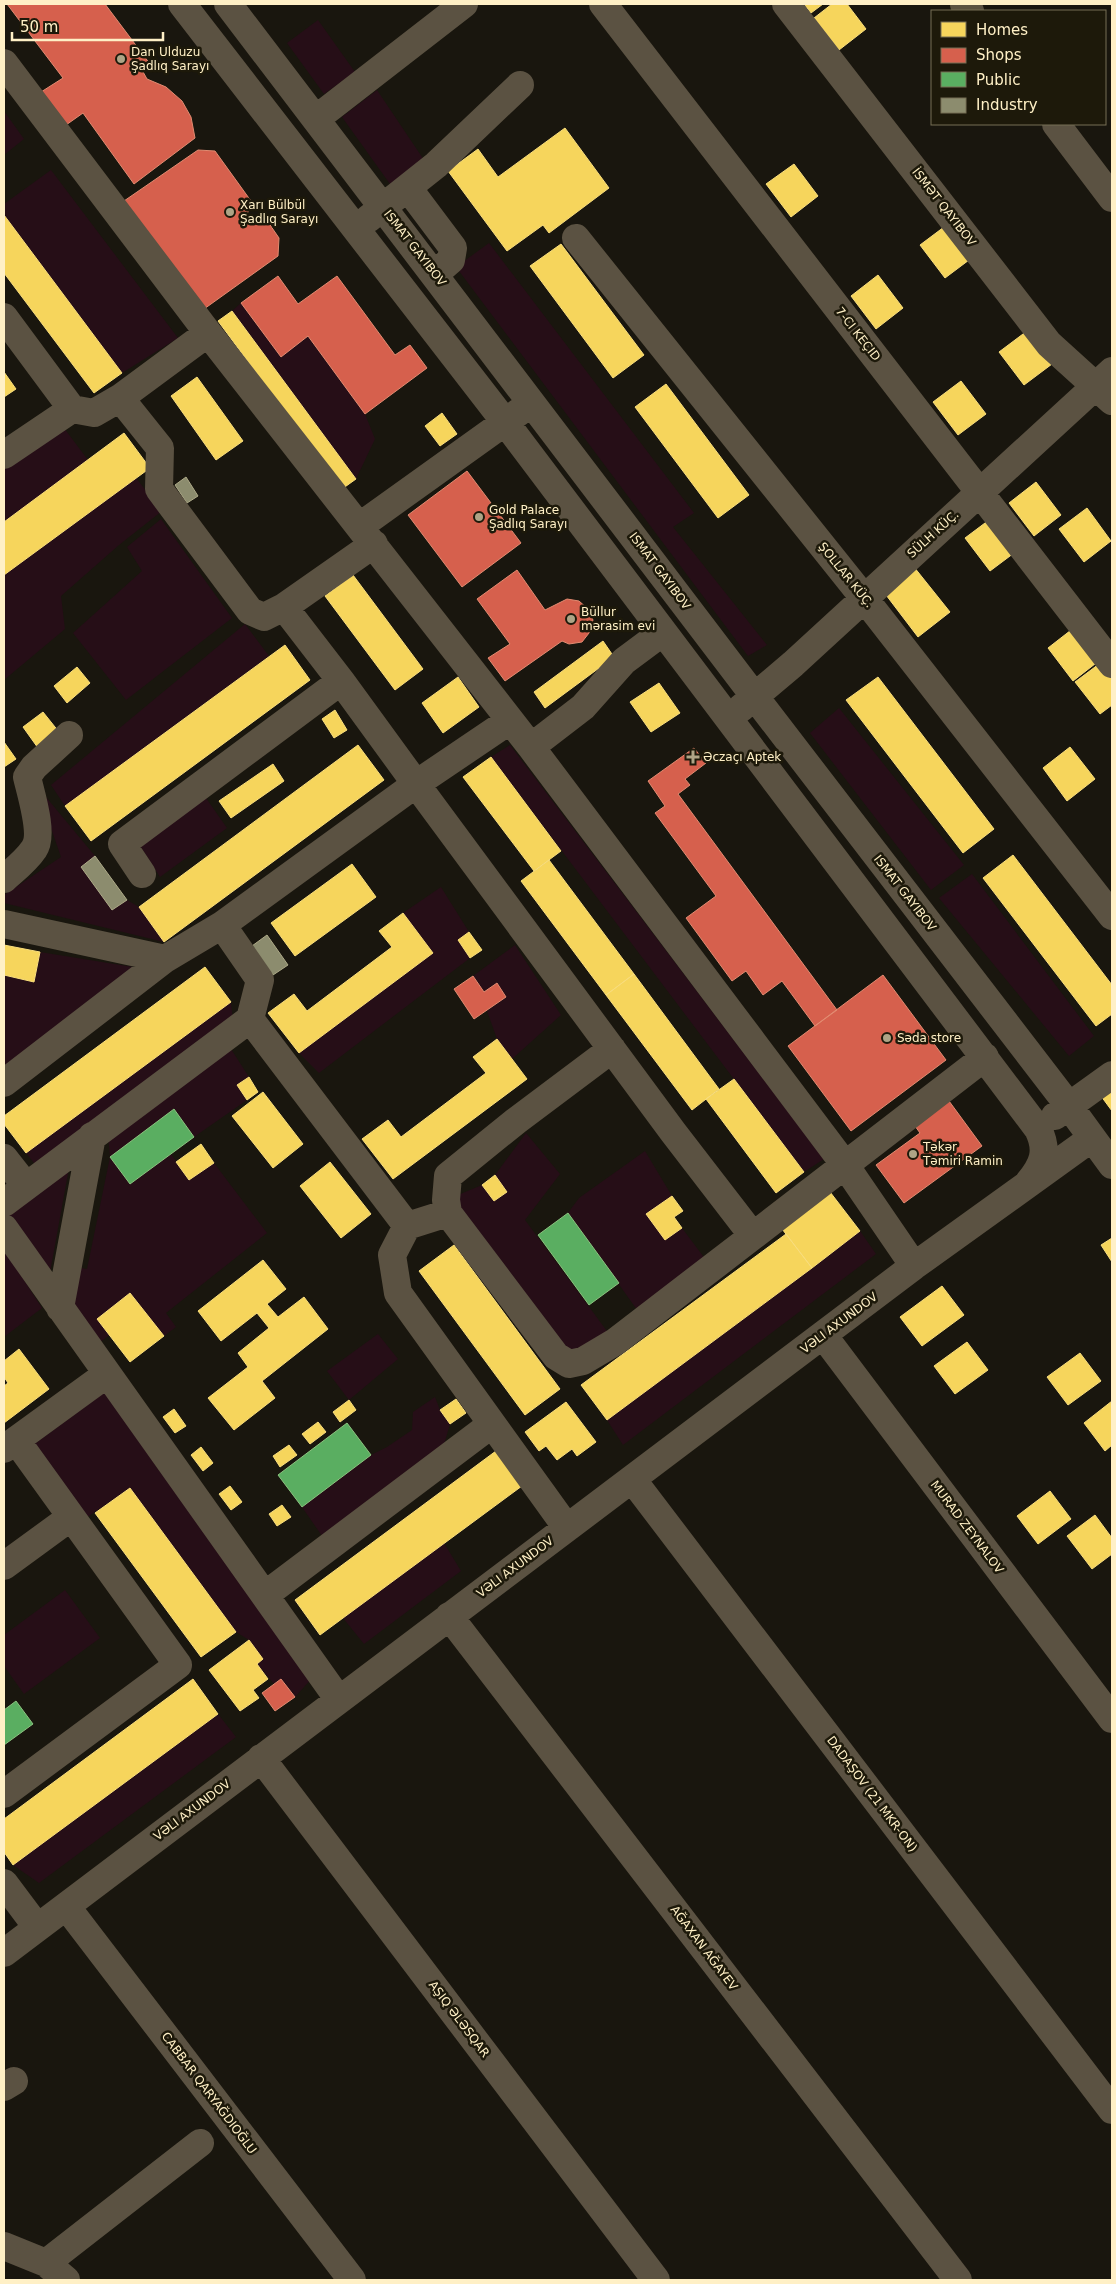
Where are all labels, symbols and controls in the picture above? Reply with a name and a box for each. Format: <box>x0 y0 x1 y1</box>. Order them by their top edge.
scale bar <box>12 10 164 42</box>
legend <box>931 10 1106 125</box>
text: 50 m <box>20 18 58 36</box>
text: Homes <box>976 21 1028 39</box>
place label: Dan Ulduzu Şadlıq Sarayı <box>131 45 209 73</box>
text: Shops <box>976 46 1022 64</box>
marker: Dan Ulduzu Şadlıq Sarayı <box>115 53 127 65</box>
text: Public <box>976 71 1020 89</box>
text: Industry <box>976 96 1038 114</box>
street label: İSMƏT QAYIBOV <box>909 165 980 249</box>
place label: Xarı Bülbül Şadlıq Sarayı <box>240 198 318 226</box>
marker: Xarı Bülbül Şadlıq Sarayı <box>224 206 236 218</box>
street label: ISMAT GAYIBOV <box>381 207 450 290</box>
street label: 7-CI KEÇID <box>833 304 883 364</box>
place label: Gold Palace Şadlıq Sarayı <box>489 503 567 531</box>
street label: SÜLH KÜÇ. <box>903 506 962 561</box>
marker: Gold Palace Şadlıq Sarayı <box>473 511 485 523</box>
street label: ISMAT GAYIBOV <box>626 530 694 613</box>
street label: ŞOLLAR KÜÇ. <box>816 538 878 610</box>
place label: Büllur mərasim evi <box>581 605 655 633</box>
marker: Büllur mərasim evi <box>565 613 577 625</box>
place label: Əczaçı Aptek <box>703 750 781 764</box>
marker: Əczaçı Aptek <box>687 751 699 763</box>
street label: ISMAT GAYIBOV <box>871 852 940 935</box>
place label: Səda store <box>897 1031 961 1045</box>
marker: Səda store <box>881 1032 893 1044</box>
place label: Tәkәr Tәmiri Ramin <box>922 1140 1003 1168</box>
marker: Tәkәr Tәmiri Ramin <box>907 1148 919 1160</box>
street label: VƏLI AXUNDOV <box>798 1289 881 1356</box>
street label: MURAD ZEYNALOV <box>928 1478 1007 1577</box>
street label: VƏLI AXUNDOV <box>474 1533 557 1600</box>
street label: DADAŞOV (21 MKR-ON) <box>824 1733 920 1855</box>
street label: VƏLI AXUNDOV <box>151 1776 234 1843</box>
street label: AĞAXAN AĞAYEV <box>668 1902 742 1994</box>
street label: AŞIQ ƏLƏSQAR <box>426 1978 492 2060</box>
street label: CABBAR QARYAĞDIOĞLU <box>159 2029 260 2157</box>

